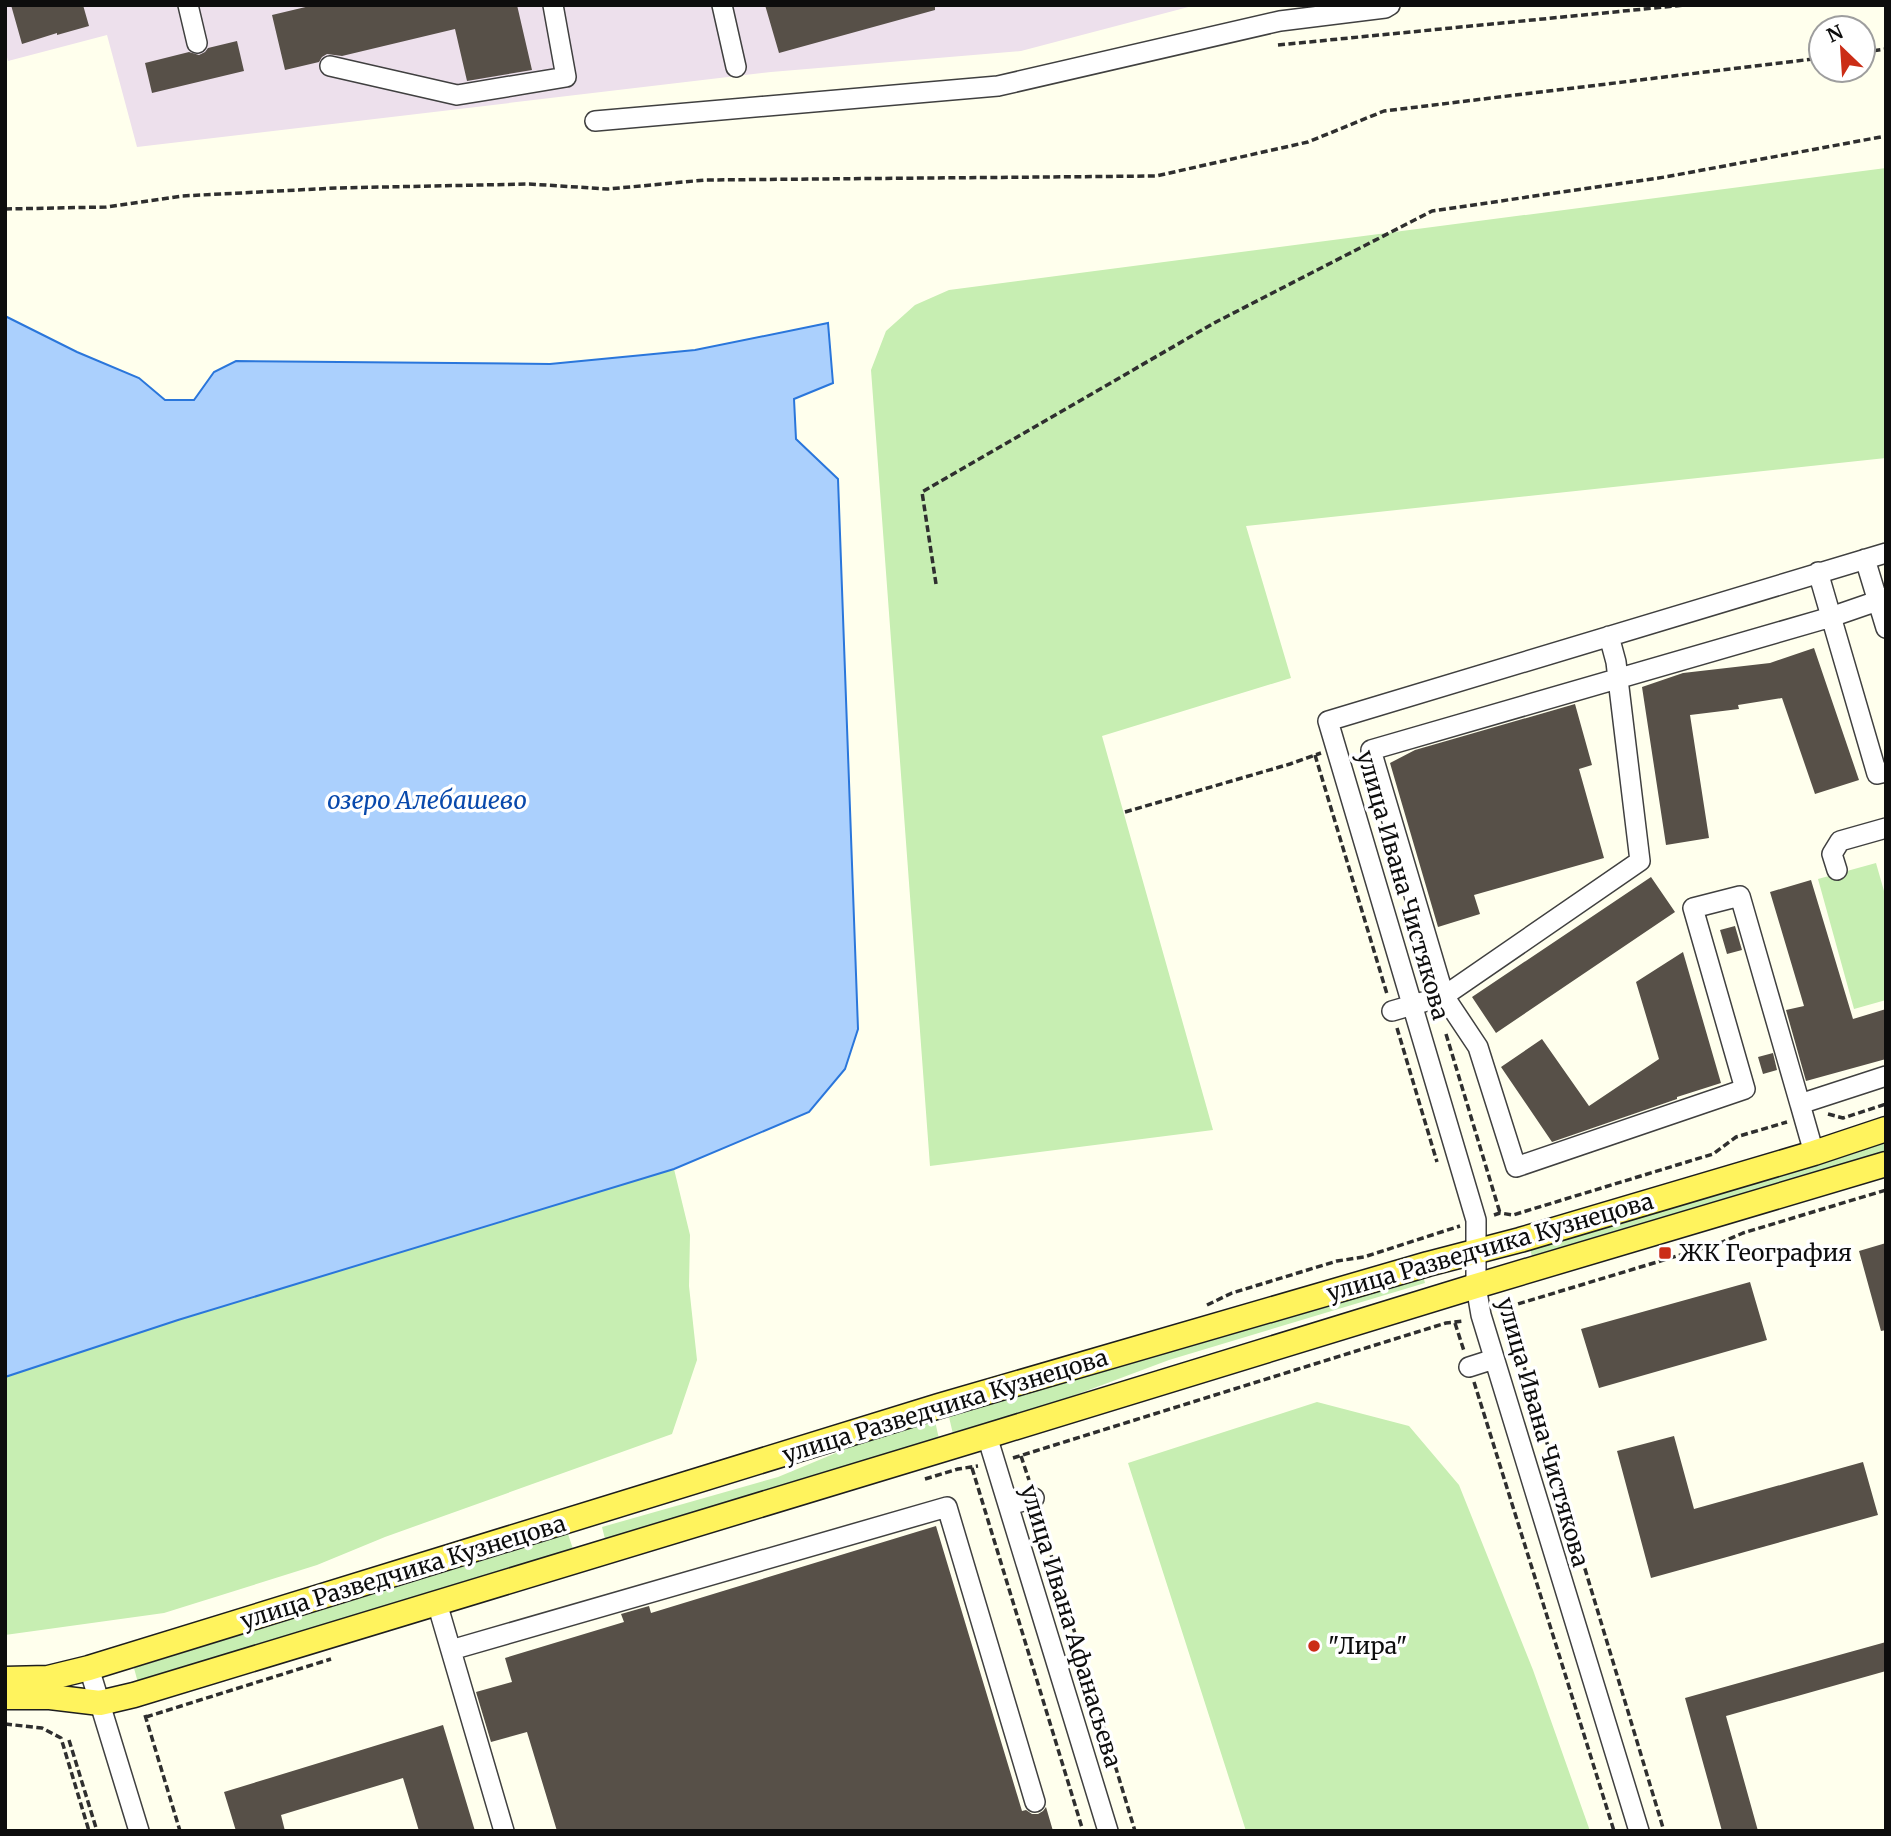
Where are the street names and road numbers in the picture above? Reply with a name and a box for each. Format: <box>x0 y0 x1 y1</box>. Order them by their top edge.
street label: улица Ивана Чистякова <box>1351 747 1456 1023</box>
street label: улица Разведчика Кузнецова <box>1323 1186 1657 1307</box>
street label: улица Ивана Чистякова <box>1491 1294 1596 1570</box>
street label: улица Разведчика Кузнецова <box>779 1342 1111 1469</box>
street label: улица Ивана Афанасьева <box>1015 1481 1128 1771</box>
street label: улица Разведчика Кузнецова <box>237 1508 569 1635</box>

